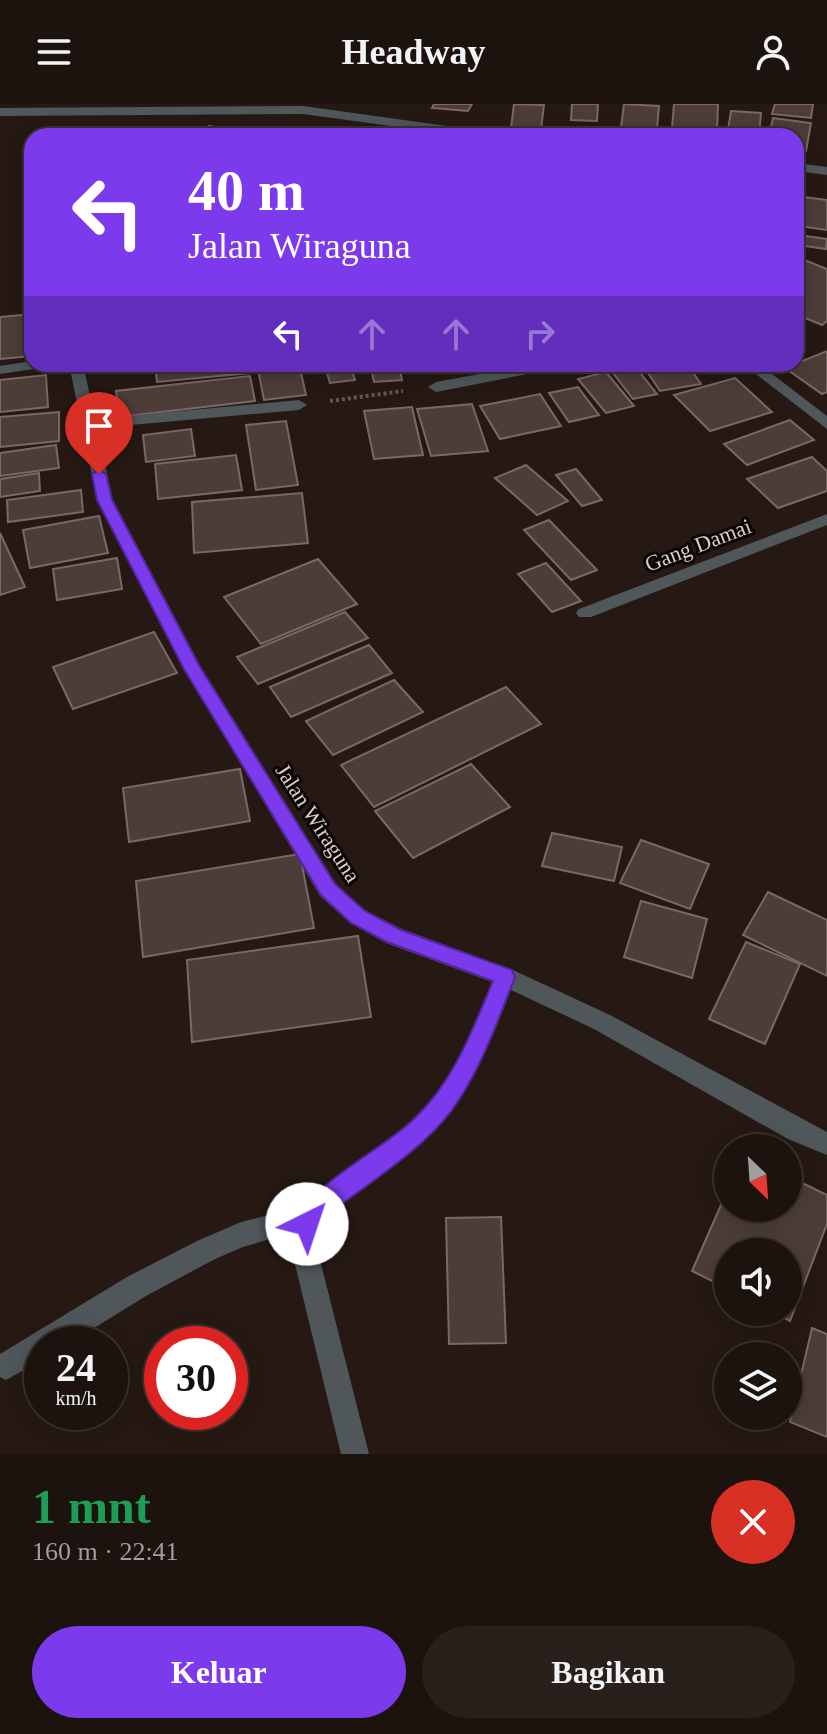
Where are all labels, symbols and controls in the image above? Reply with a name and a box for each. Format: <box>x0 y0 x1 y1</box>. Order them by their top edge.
icon: menu <box>32 30 76 74</box>
icon: person <box>751 30 795 74</box>
text: Headway <box>342 32 486 72</box>
icon: left <box>56 160 160 264</box>
text: 40 m <box>188 160 305 222</box>
text: Jalan Wiraguna <box>188 226 411 266</box>
icon: left <box>266 312 310 356</box>
icon: ahead <box>350 312 394 356</box>
icon: ahead <box>434 312 478 356</box>
icon: right <box>518 312 562 356</box>
pin <box>65 392 133 474</box>
icon: arrive <box>77 404 121 448</box>
street label: Gang Damai <box>641 513 755 577</box>
street label: Jalan Wiraguna <box>270 759 366 887</box>
north arrow <box>714 1134 802 1222</box>
map controls <box>714 1134 802 1430</box>
position arrow <box>265 1182 349 1266</box>
button: sound <box>714 1238 802 1326</box>
speed limit sign: 30 <box>144 1326 248 1430</box>
button: layers <box>714 1342 802 1430</box>
text: 24 <box>56 1345 96 1390</box>
text: km/h <box>55 1387 97 1409</box>
text: 1 mnt <box>32 1480 151 1533</box>
button: close <box>711 1480 795 1564</box>
text: 160 m · 22:41 <box>32 1537 179 1566</box>
button: Keluar <box>32 1626 406 1718</box>
button: Bagikan <box>422 1626 795 1718</box>

